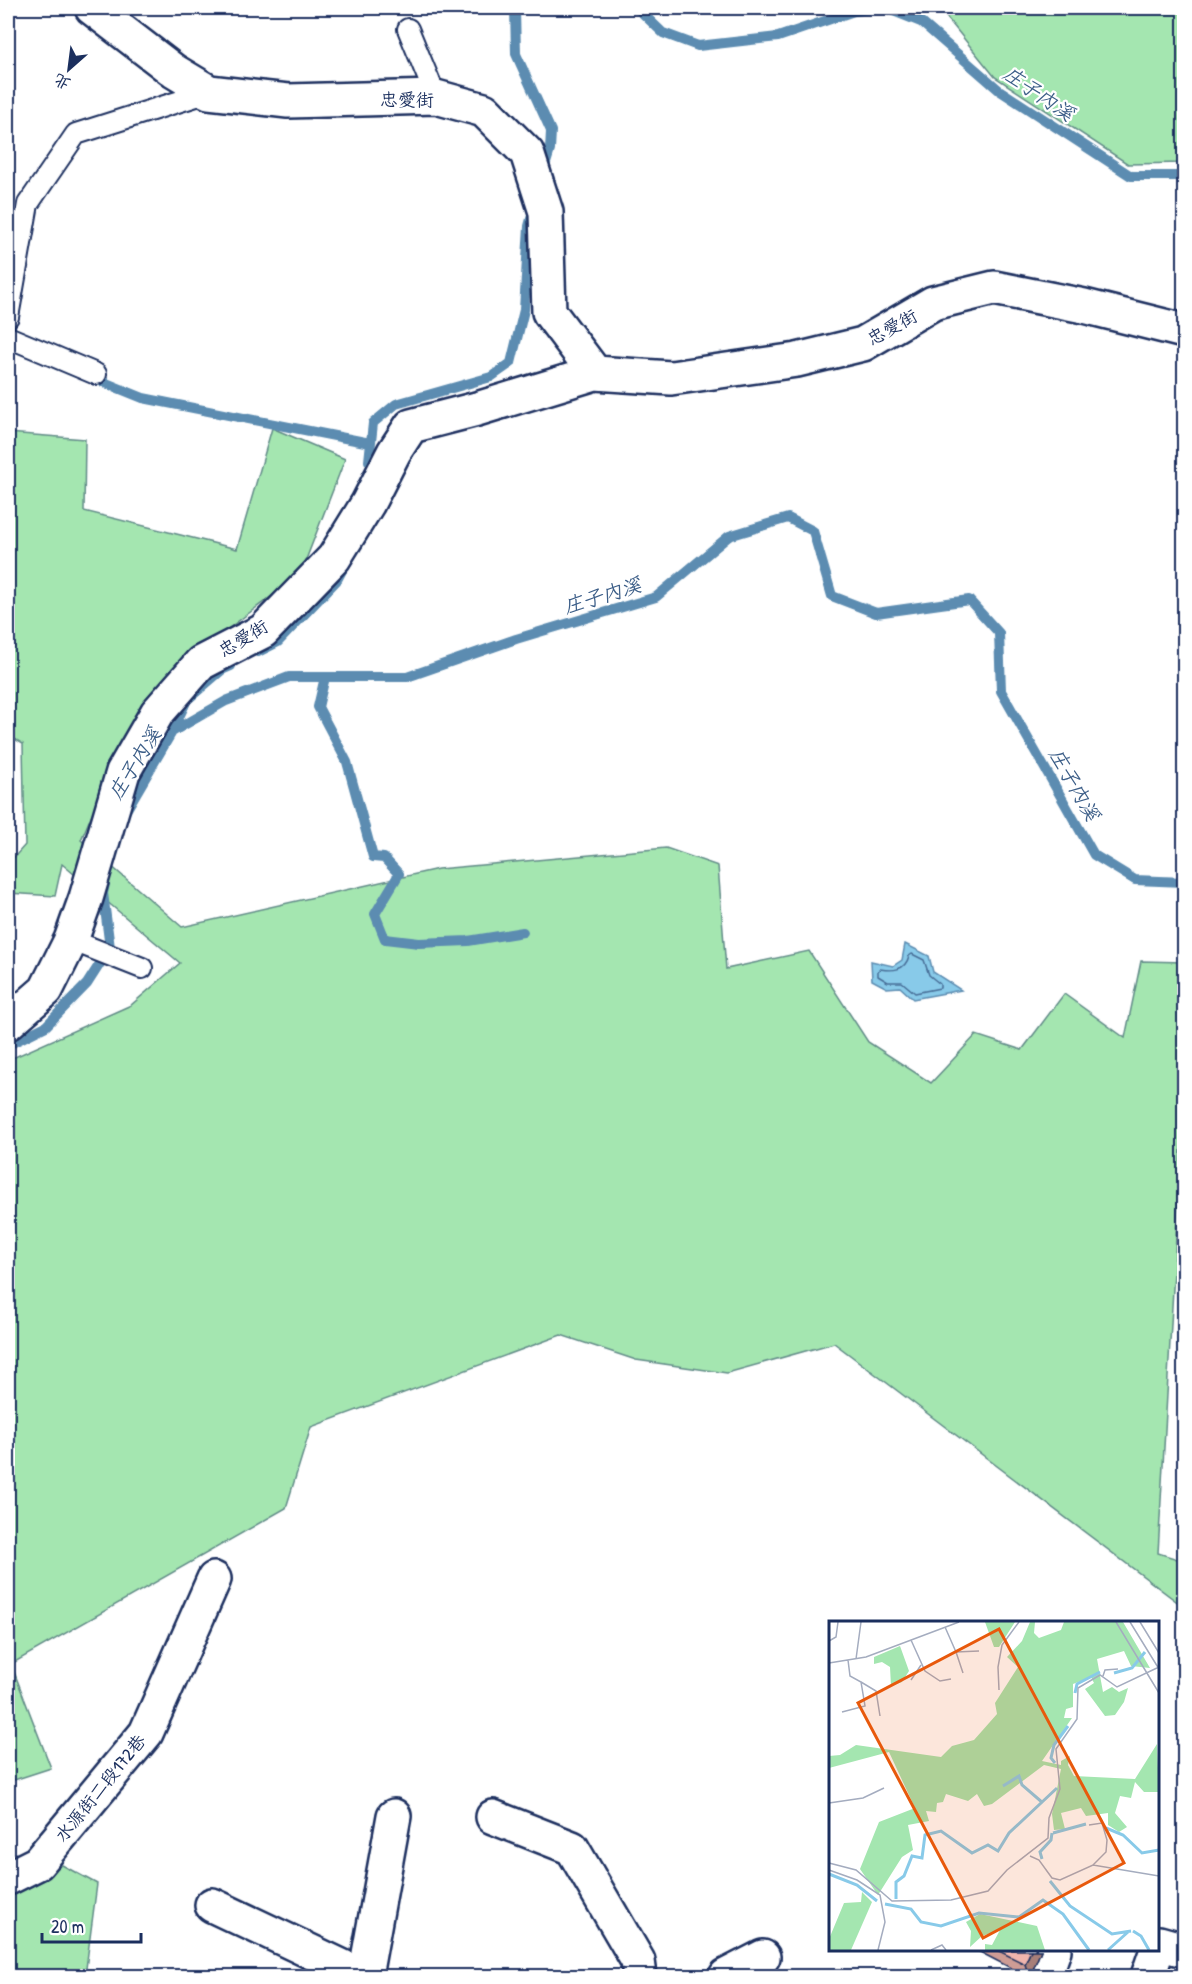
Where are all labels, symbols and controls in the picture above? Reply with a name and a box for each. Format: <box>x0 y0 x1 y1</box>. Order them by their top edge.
north arrow <box>39 39 99 99</box>
water label: 庄子內溪 <box>998 59 1081 127</box>
text: 北 <box>50 69 74 96</box>
street label: 忠愛街 <box>380 87 434 112</box>
street label: 忠愛街 <box>862 303 922 351</box>
water label: 庄子內溪 <box>560 570 645 620</box>
street label: 忠愛街 <box>213 613 273 663</box>
water label: 庄子內溪 <box>101 721 167 804</box>
water label: 庄子內溪 <box>1043 743 1107 826</box>
inset map <box>829 1621 1159 1951</box>
street label: 水源街二段172巷 <box>49 1729 151 1847</box>
scale bar <box>42 1906 141 1944</box>
text: 20 m <box>51 1914 84 1939</box>

